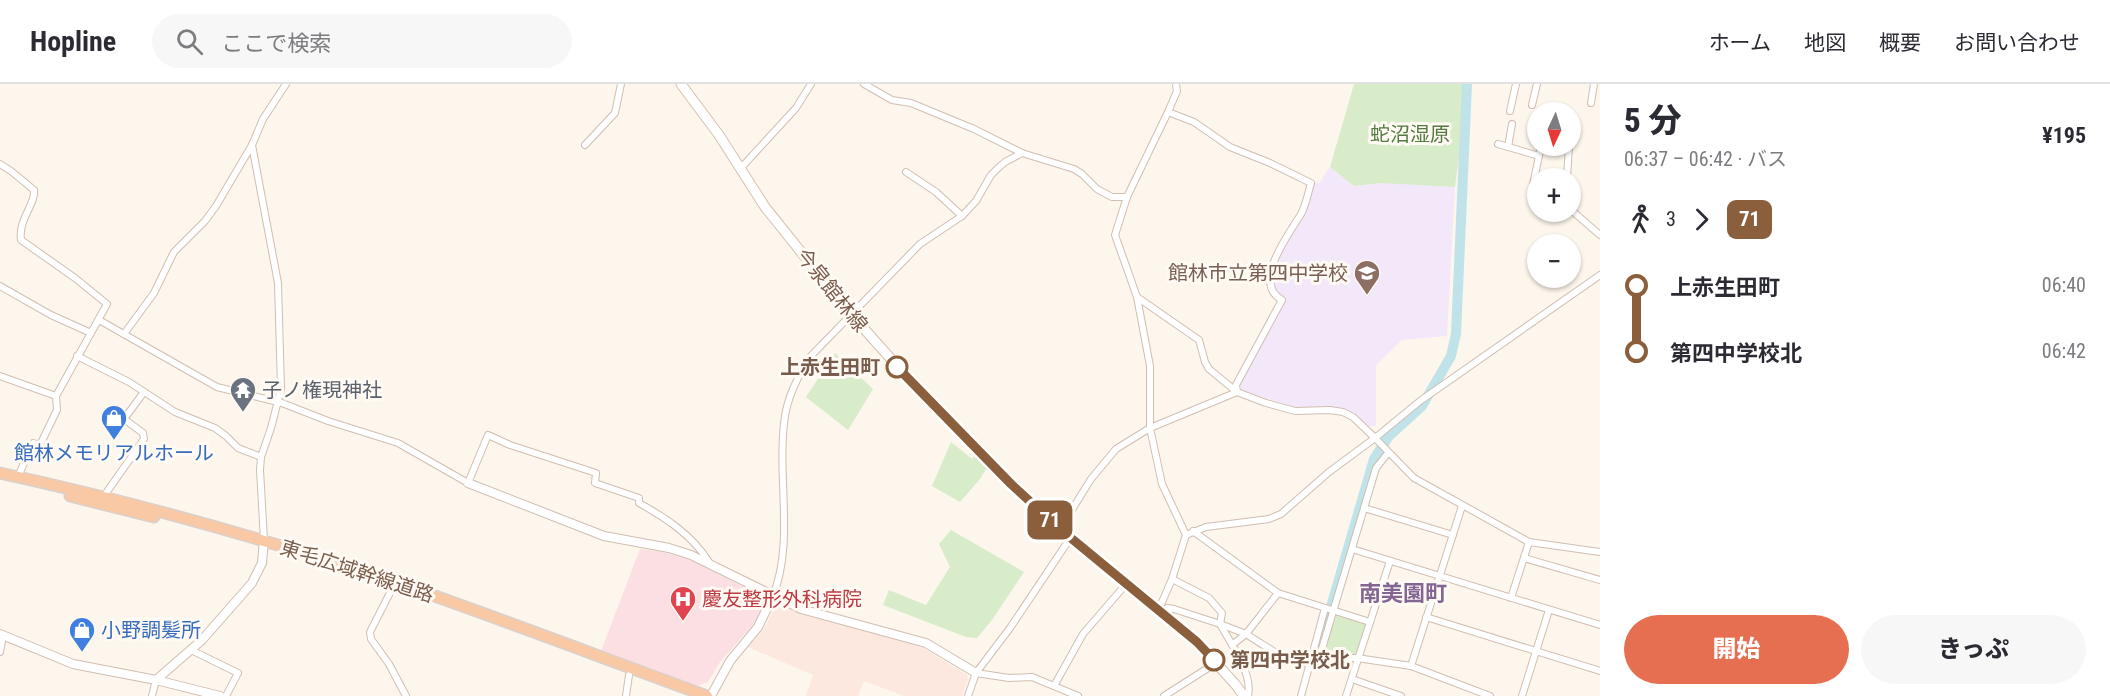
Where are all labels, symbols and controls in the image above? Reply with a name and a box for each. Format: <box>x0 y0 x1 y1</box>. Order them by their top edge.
search box <box>152 14 572 68</box>
text: Hopline <box>30 25 116 58</box>
icon: search <box>173 25 206 58</box>
text: ここで検索 <box>221 31 331 56</box>
text: ホーム <box>1709 31 1771 55</box>
text: 地図 <box>1804 31 1846 55</box>
text: 概要 <box>1879 31 1921 55</box>
text: お問い合わせ <box>1954 31 2080 55</box>
text: 5 分 <box>1624 101 1681 140</box>
north arrow <box>1527 102 1581 156</box>
map controls <box>1527 102 1581 288</box>
park label: 蛇沼湿原 <box>1370 122 1450 146</box>
text: ¥195 <box>2042 123 2086 148</box>
text: 06:37 – 06:42 · バス <box>1624 147 1787 171</box>
button: + <box>1527 168 1581 222</box>
icon: walk <box>1624 203 1657 236</box>
icon: forward <box>1685 203 1718 236</box>
text: 3 <box>1666 207 1676 231</box>
text: 71 <box>1739 207 1760 231</box>
button: − <box>1527 234 1581 288</box>
street label: 今泉館林線 <box>791 244 873 336</box>
school or university icon: 館林市立第四中学校 <box>1352 258 1382 296</box>
place label: 館林市立第四中学校 <box>1168 261 1348 285</box>
text: 06:40 <box>2042 273 2086 297</box>
text: 上赤生田町 <box>1670 275 1780 300</box>
text: 06:42 <box>2042 339 2086 363</box>
text: 第四中学校北 <box>1670 341 1802 366</box>
place label: 上赤生田町 <box>780 355 880 379</box>
marker: 上赤生田町 <box>886 356 908 378</box>
temple icon: 子ノ権現神社 <box>228 375 258 413</box>
place label: 子ノ権現神社 <box>262 378 382 402</box>
shop icon: 館林メモリアルホール <box>99 403 129 441</box>
place label: 館林メモリアルホール <box>14 441 214 465</box>
line badge: 71 <box>1023 500 1077 540</box>
text: 71 <box>1039 508 1061 532</box>
street label: 東毛広域幹線道路 <box>277 535 437 607</box>
district label: 南美園町 <box>1359 581 1447 606</box>
hospital icon: 慶友整形外科病院 <box>668 584 698 622</box>
place label: 慶友整形外科病院 <box>702 587 862 611</box>
shop icon: 小野調髪所 <box>67 615 97 653</box>
button: 開始 <box>1624 615 1849 684</box>
button: きっぷ <box>1861 615 2086 684</box>
place label: 小野調髪所 <box>101 618 201 642</box>
place label: 第四中学校北 <box>1230 648 1350 672</box>
marker: 第四中学校北 <box>1203 649 1225 671</box>

